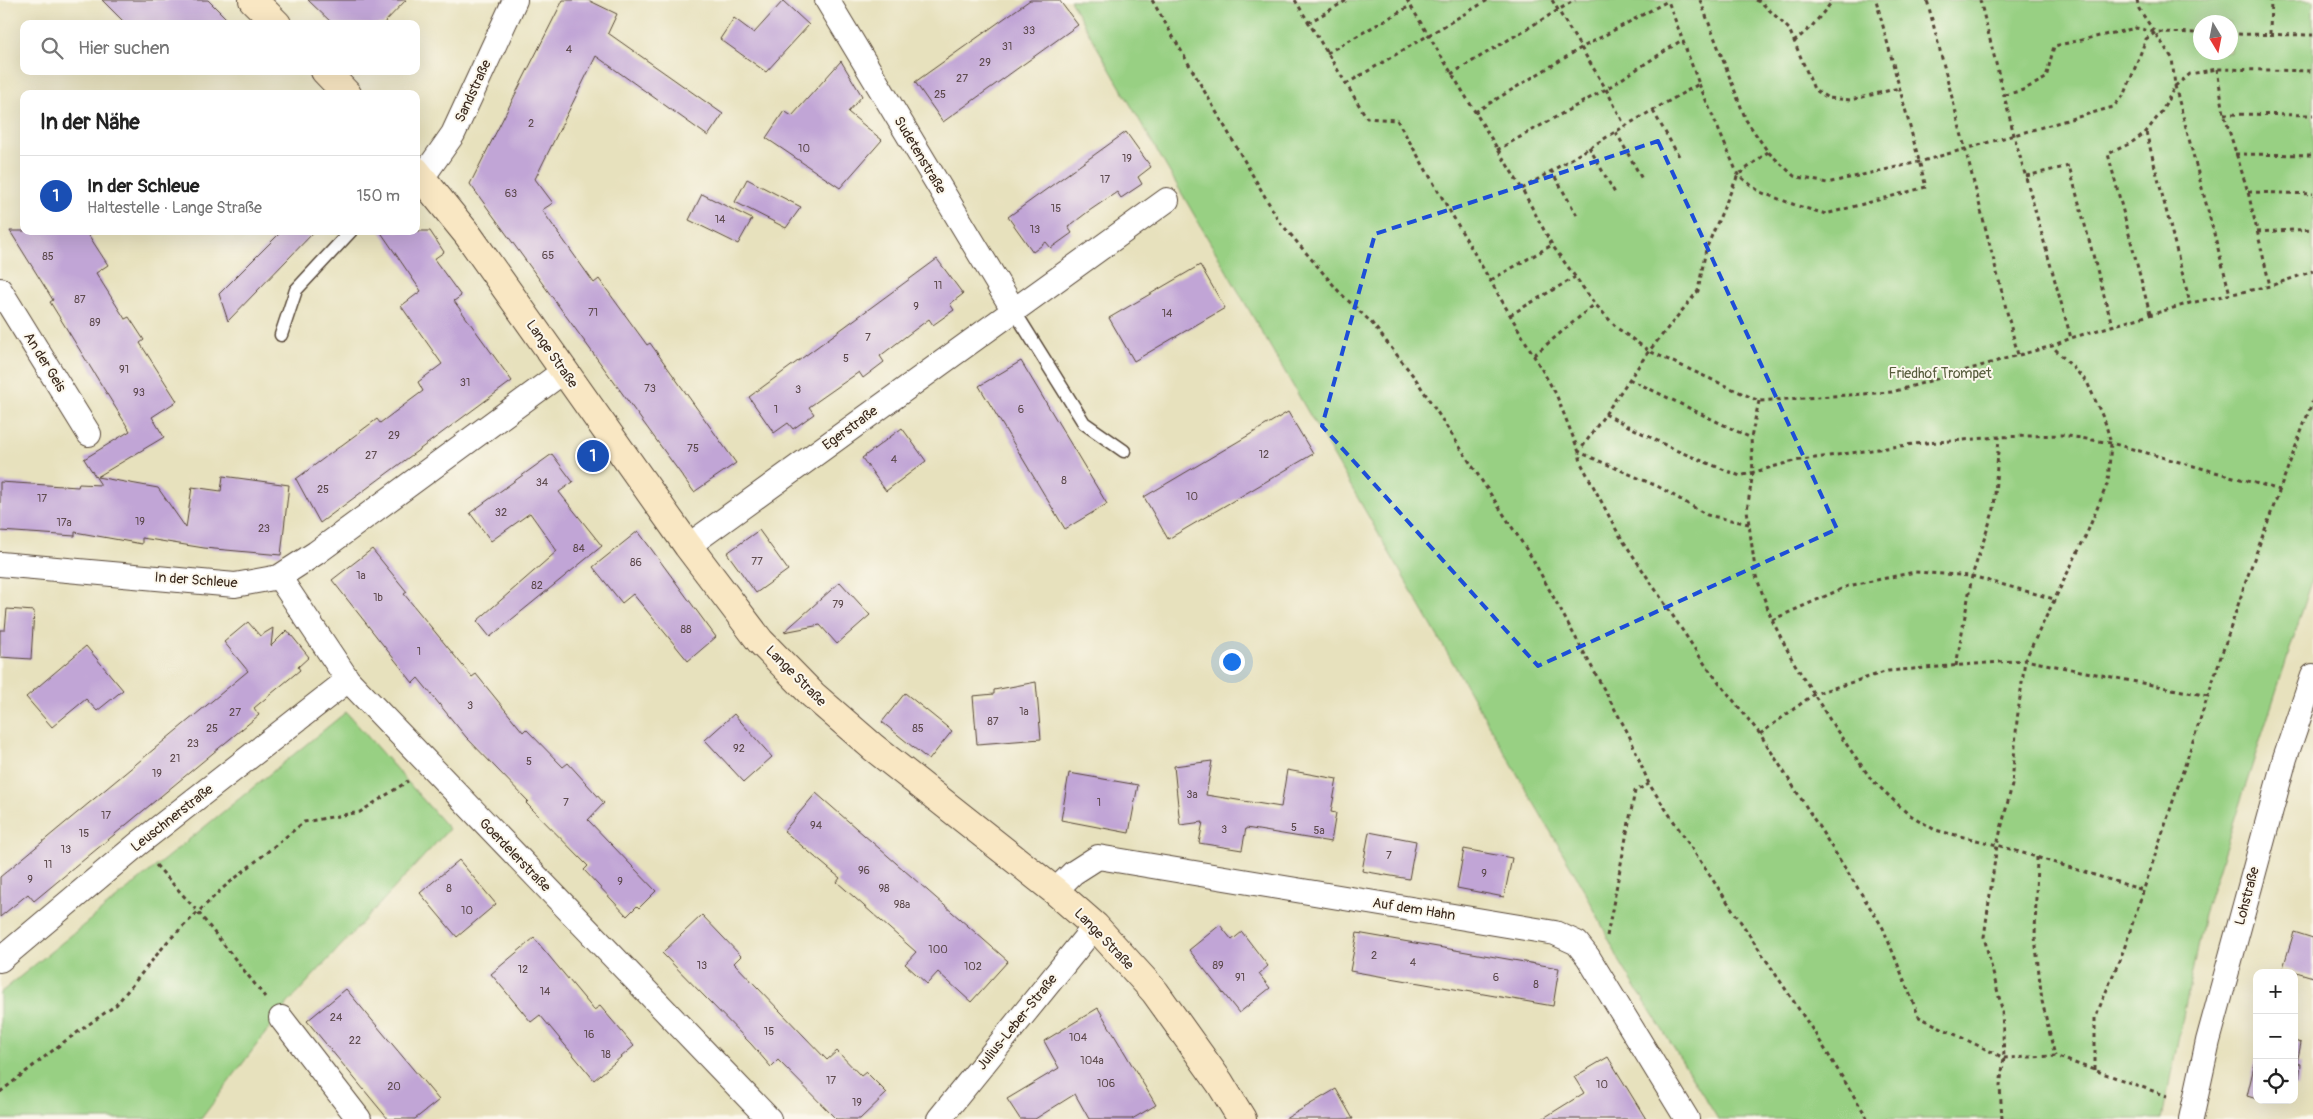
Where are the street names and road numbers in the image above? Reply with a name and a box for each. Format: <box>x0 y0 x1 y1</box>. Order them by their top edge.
street label: Sandstraße <box>451 57 495 125</box>
street label: Sudetenstraße <box>890 113 950 197</box>
street label: Lange Straße <box>522 317 582 391</box>
street label: An der Geis <box>20 329 70 396</box>
street label: Egerstraße <box>819 402 881 454</box>
street label: In der Schleue <box>154 569 238 591</box>
street label: Lange Straße <box>762 642 830 710</box>
street label: Leuschnerstraße <box>128 781 217 855</box>
street label: Goerdelerstraße <box>476 815 554 895</box>
street label: Lohstraße <box>2231 865 2263 927</box>
street label: Auf dem Hahn <box>1371 894 1457 924</box>
street label: Lange Straße <box>1071 905 1138 973</box>
street label: Julius-Leber-Straße <box>973 971 1061 1073</box>

